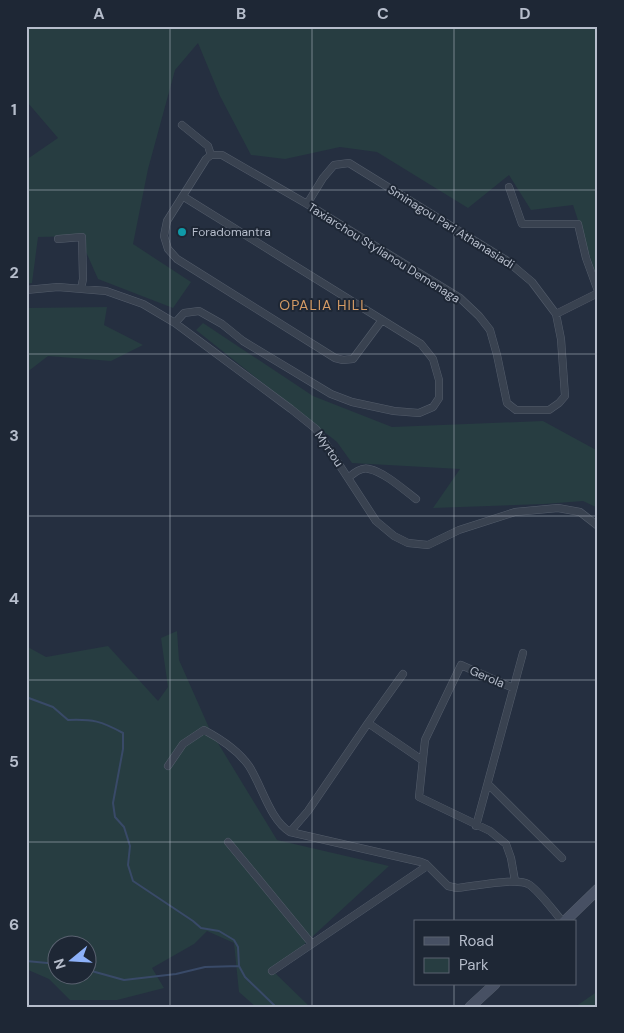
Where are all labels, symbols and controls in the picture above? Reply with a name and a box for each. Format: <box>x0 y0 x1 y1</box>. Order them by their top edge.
text: A <box>93 3 105 24</box>
text: B <box>236 3 246 24</box>
text: C <box>377 3 389 24</box>
text: D <box>519 3 531 24</box>
text: 1 <box>11 99 17 120</box>
street label: Sminagou Pari Athanasiadi <box>385 181 517 273</box>
street label: Taxiarchou Stylianou Demenaga <box>305 199 463 307</box>
place label: Foradomantra <box>192 224 271 240</box>
marker: Foradomantra <box>176 226 188 238</box>
text: 2 <box>9 262 19 283</box>
district label: OPALIA HILL <box>279 296 369 314</box>
text: 3 <box>9 425 19 446</box>
street label: Myrtou <box>311 428 347 470</box>
text: 4 <box>9 588 19 609</box>
street label: Gerola <box>467 663 507 691</box>
text: 5 <box>9 751 19 772</box>
text: 6 <box>9 914 19 935</box>
legend <box>414 920 576 986</box>
text: Road <box>459 931 494 951</box>
north arrow <box>48 936 98 986</box>
text: Park <box>459 955 489 975</box>
text: N <box>49 956 70 972</box>

